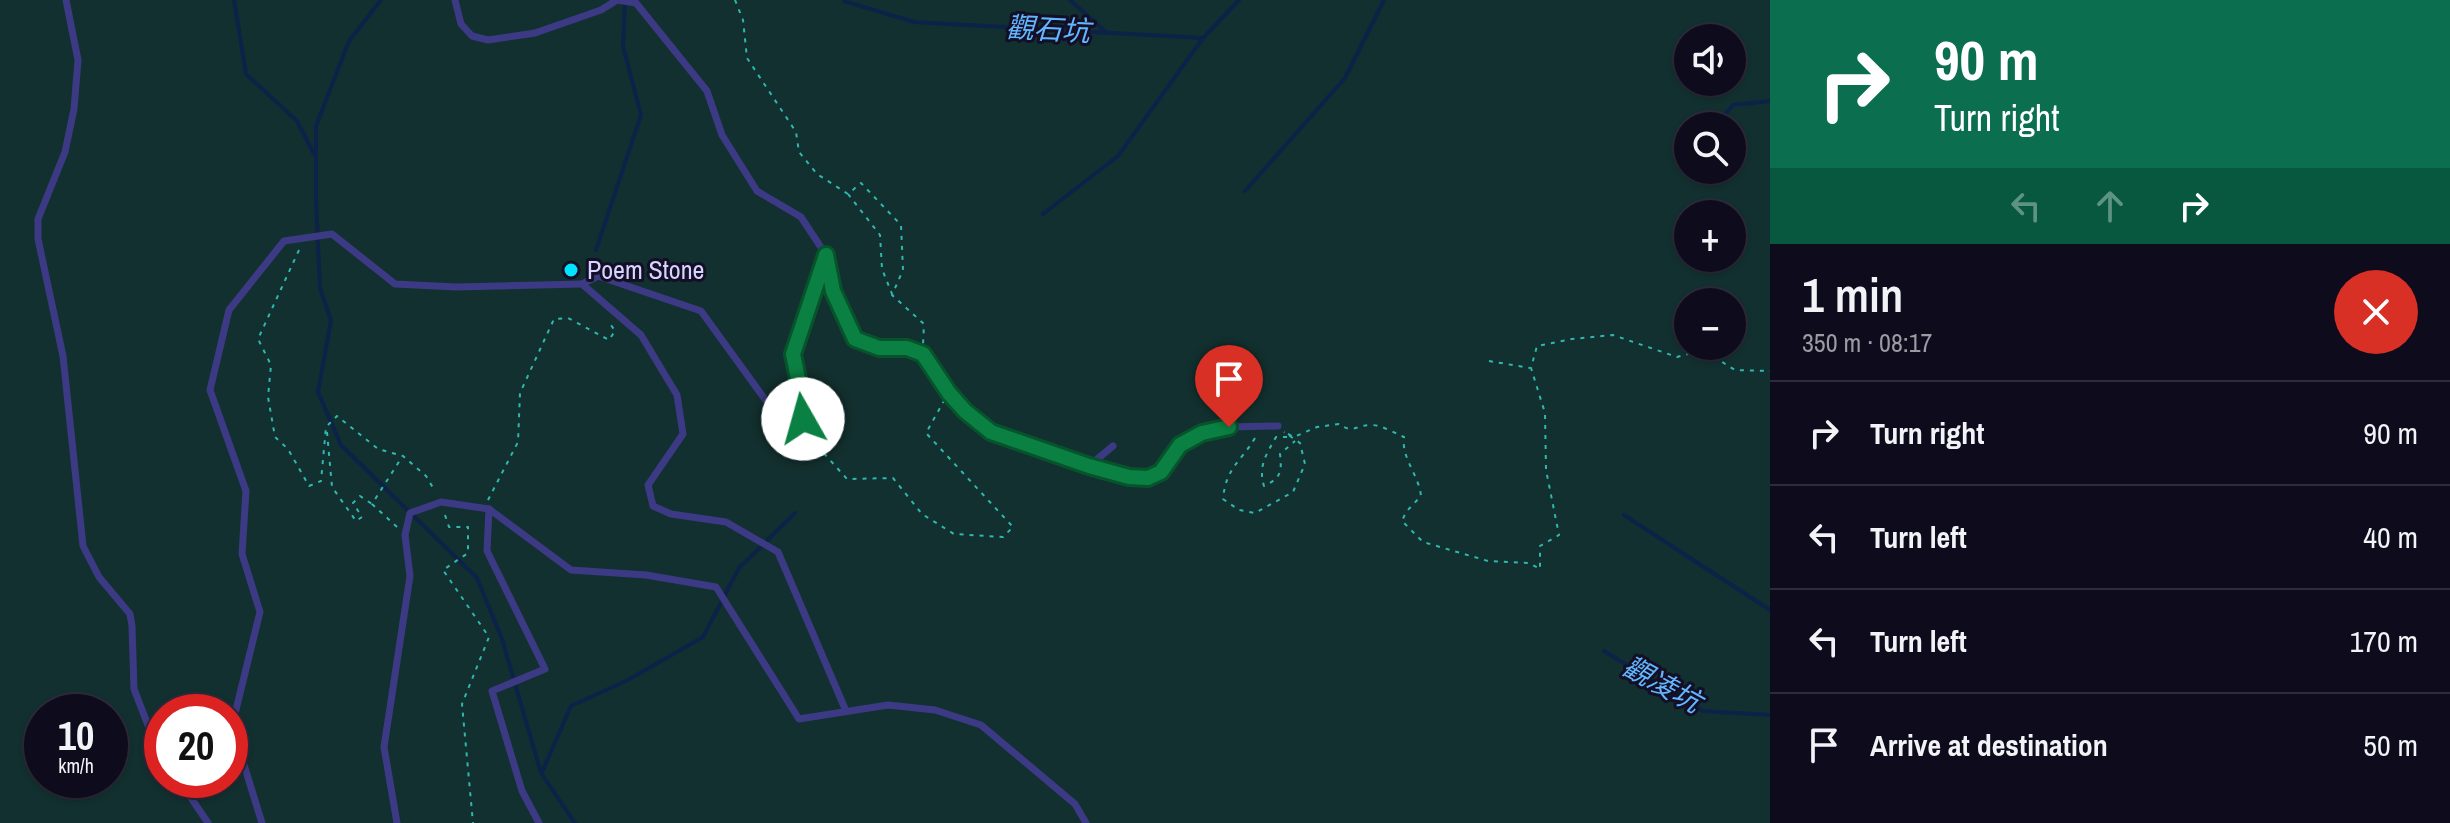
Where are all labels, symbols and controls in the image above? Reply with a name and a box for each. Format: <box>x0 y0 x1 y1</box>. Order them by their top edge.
water label: 觀石坑 <box>1005 8 1095 50</box>
text: 90 m <box>1934 22 2039 97</box>
map controls <box>1674 24 1746 360</box>
button: sound <box>1674 24 1746 96</box>
icon: right <box>1802 32 1906 136</box>
text: Turn right <box>1934 94 2059 142</box>
button: search <box>1674 112 1746 184</box>
icon: left <box>2004 184 2048 228</box>
icon: ahead <box>2088 184 2132 228</box>
icon: right <box>2172 184 2216 228</box>
button: + <box>1674 200 1746 272</box>
place label: Poem Stone <box>587 252 704 287</box>
marker: Poem Stone <box>562 261 580 279</box>
text: 1 min <box>1802 262 1903 327</box>
button: close <box>2334 270 2418 354</box>
button: − <box>1674 288 1746 360</box>
text: 350 m · 08:17 <box>1802 325 1932 360</box>
pin <box>1195 345 1263 427</box>
icon: arrive <box>1207 357 1251 401</box>
position arrow <box>761 377 845 461</box>
icon: right <box>1802 411 1846 455</box>
text: Turn right <box>1870 413 1984 453</box>
text: 90 m <box>2363 413 2418 453</box>
icon: left <box>1802 515 1846 559</box>
text: Turn left <box>1870 517 1967 557</box>
text: 40 m <box>2363 517 2418 557</box>
icon: left <box>1802 619 1846 663</box>
text: Turn left <box>1870 621 1967 661</box>
text: 170 m <box>2350 621 2418 661</box>
water label: 觀凌坑 <box>1616 647 1711 723</box>
speed limit sign: 20 <box>144 694 248 798</box>
text: 10 <box>58 709 94 762</box>
icon: arrive <box>1802 723 1846 767</box>
text: Arrive at destination <box>1870 725 2108 765</box>
text: 50 m <box>2363 725 2418 765</box>
text: km/h <box>58 752 94 779</box>

